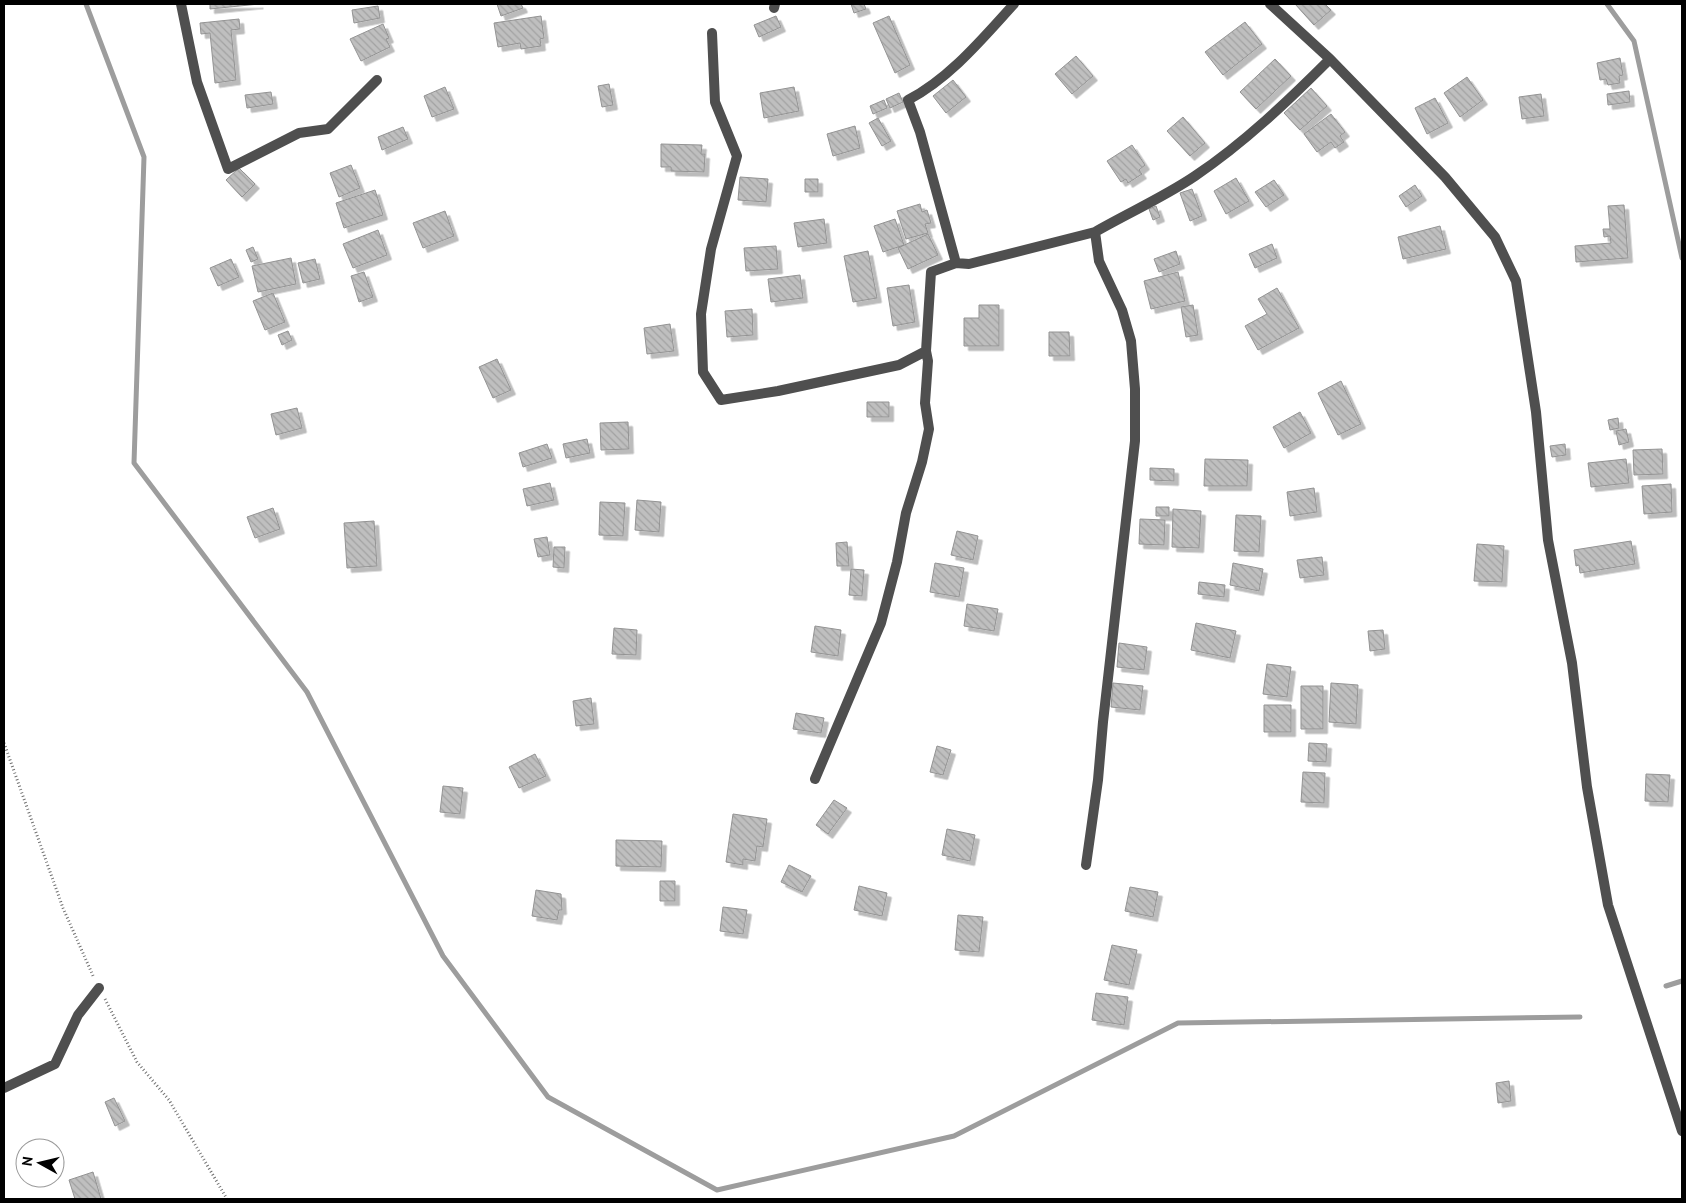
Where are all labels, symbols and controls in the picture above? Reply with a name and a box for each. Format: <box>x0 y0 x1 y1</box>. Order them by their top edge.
north arrow <box>15 1138 65 1188</box>
text: N <box>18 1155 37 1167</box>

